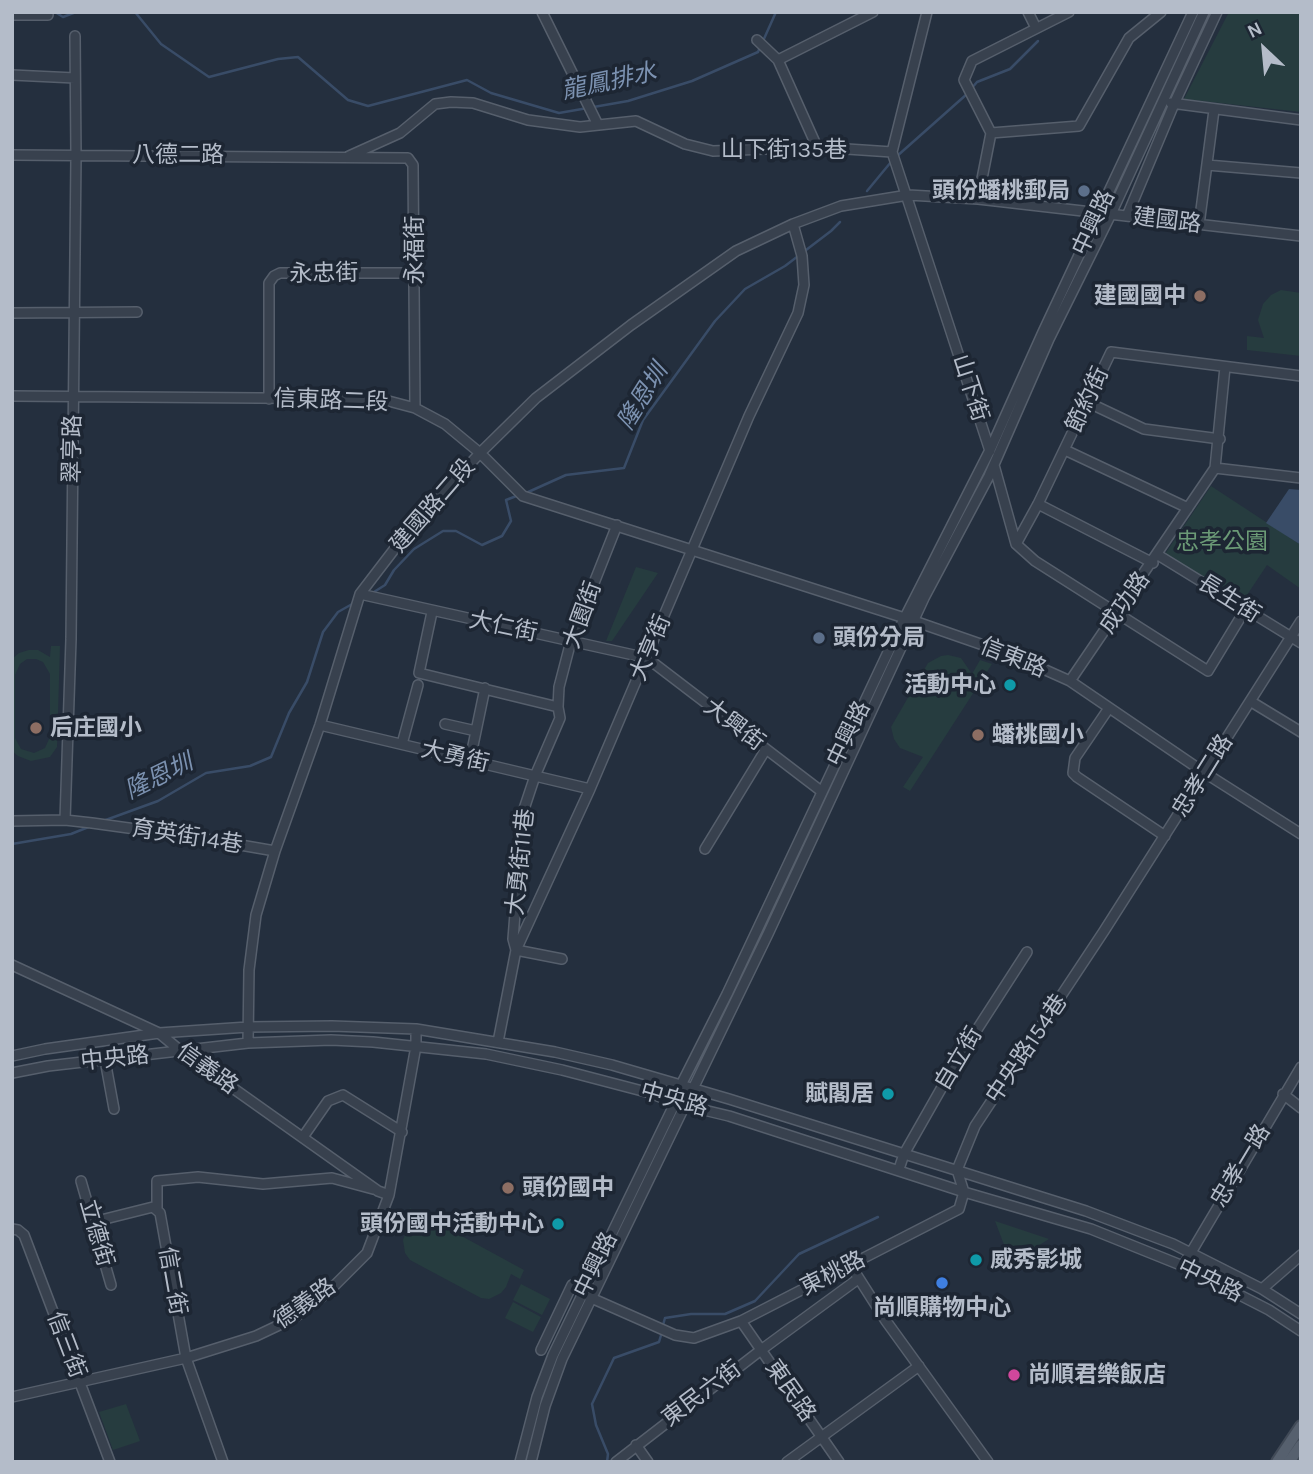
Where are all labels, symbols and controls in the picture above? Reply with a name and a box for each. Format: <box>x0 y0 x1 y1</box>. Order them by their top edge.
north arrow <box>1229 14 1299 84</box>
text: N <box>1244 17 1266 43</box>
water label: 龍鳳排水 <box>559 58 659 106</box>
street label: 山下街135巷 <box>721 136 847 164</box>
street label: 八德二路 <box>132 141 224 169</box>
place label: 頭份蟠桃郵局 <box>932 177 1070 205</box>
marker: 頭份蟠桃郵局 <box>1076 183 1092 199</box>
street label: 中興路 <box>1067 186 1121 260</box>
street label: 建國路 <box>1131 203 1203 239</box>
street label: 永福街 <box>401 216 429 284</box>
street label: 永忠街 <box>289 260 359 288</box>
place label: 建國國中 <box>1094 282 1186 310</box>
marker: 建國國中 <box>1192 288 1208 304</box>
street label: 山下街 <box>946 351 994 425</box>
water label: 隆恩圳 <box>612 359 674 435</box>
street label: 節約街 <box>1061 363 1115 437</box>
street label: 信東路二段 <box>273 385 389 417</box>
street label: 翠亨路 <box>59 414 87 484</box>
street label: 建國路二段 <box>385 454 481 558</box>
park label: 忠孝公園 <box>1176 528 1268 556</box>
street label: 成功路 <box>1094 567 1156 639</box>
street label: 長生街 <box>1192 569 1266 629</box>
street label: 大園街 <box>558 578 608 652</box>
street label: 大仁街 <box>466 606 540 648</box>
street label: 大亨街 <box>625 611 677 685</box>
place label: 頭份分局 <box>833 624 925 652</box>
marker: 頭份分局 <box>811 630 827 646</box>
street label: 信東路 <box>976 632 1050 684</box>
place label: 活動中心 <box>904 671 996 699</box>
marker: 活動中心 <box>1002 677 1018 693</box>
street label: 大興街 <box>698 693 770 757</box>
street label: 中興路 <box>821 697 877 771</box>
place label: 后庄國小 <box>50 714 142 742</box>
marker: 后庄國小 <box>28 720 44 736</box>
place label: 蟠桃國小 <box>992 721 1084 749</box>
marker: 蟠桃國小 <box>970 727 986 743</box>
street label: 忠孝二路 <box>1167 730 1239 822</box>
street label: 大勇街 <box>418 736 492 778</box>
water label: 隆恩圳 <box>120 748 198 806</box>
street label: 大勇街11巷 <box>502 807 540 917</box>
street label: 育英街14巷 <box>129 815 245 859</box>
street label: 中央路154巷 <box>980 989 1074 1109</box>
street label: 自立街 <box>929 1022 989 1096</box>
street label: 信義路 <box>171 1038 243 1100</box>
street label: 中央路 <box>79 1042 151 1076</box>
street label: 中央路 <box>637 1077 711 1123</box>
place label: 賦閣居 <box>805 1080 874 1108</box>
marker: 賦閣居 <box>880 1086 896 1102</box>
street label: 忠孝一路 <box>1205 1119 1277 1213</box>
place label: 頭份國中 <box>522 1174 614 1202</box>
marker: 頭份國中 <box>500 1180 516 1196</box>
street label: 立德街 <box>73 1196 119 1270</box>
place label: 頭份國中活動中心 <box>360 1210 544 1238</box>
marker: 頭份國中活動中心 <box>550 1216 566 1232</box>
street label: 中興路 <box>568 1228 624 1302</box>
street label: 信二街 <box>152 1245 192 1317</box>
street label: 東桃路 <box>796 1246 870 1302</box>
place label: 威秀影城 <box>990 1246 1082 1274</box>
marker: 威秀影城 <box>968 1252 984 1268</box>
street label: 中央路 <box>1173 1253 1247 1309</box>
street label: 德義路 <box>269 1273 341 1335</box>
marker: 尚順購物中心 <box>934 1275 950 1291</box>
place label: 尚順購物中心 <box>873 1294 1011 1322</box>
street label: 信三街 <box>41 1308 91 1382</box>
street label: 東民六街 <box>657 1355 747 1433</box>
street label: 東民路 <box>759 1355 821 1427</box>
place label: 尚順君樂飯店 <box>1028 1361 1166 1389</box>
marker: 尚順君樂飯店 <box>1006 1367 1022 1383</box>

